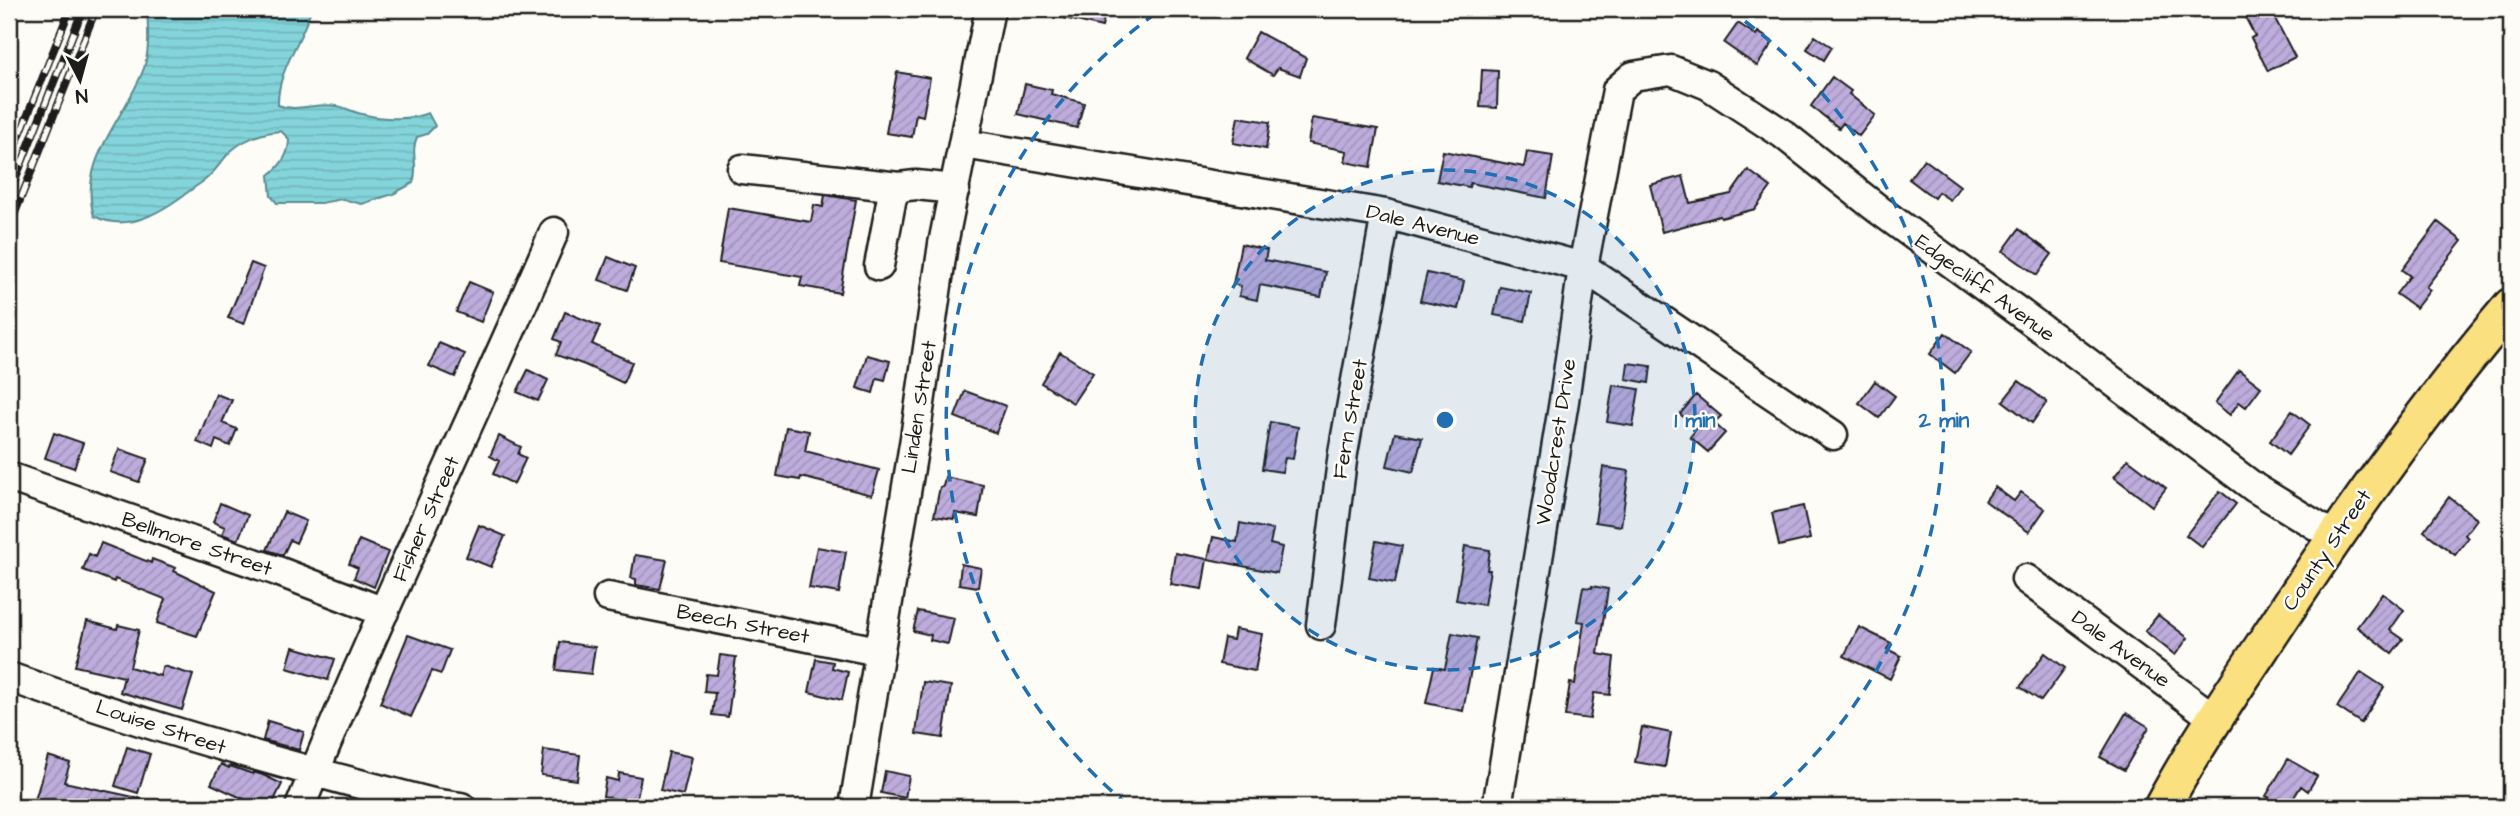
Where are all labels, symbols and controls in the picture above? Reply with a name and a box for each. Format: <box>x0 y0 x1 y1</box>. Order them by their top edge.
north arrow <box>46 46 116 116</box>
text: N <box>74 81 89 109</box>
street label: Dale Avenue <box>1363 197 1483 253</box>
street label: Edgecliff Avenue <box>1908 227 2061 350</box>
street label: Linden Street <box>894 338 944 475</box>
street label: Fern Street <box>1325 356 1375 481</box>
street label: Woodcrest Drive <box>1529 357 1583 527</box>
text: 1 min <box>1674 406 1716 435</box>
text: 2 min <box>1918 406 1970 435</box>
centre of rings <box>1433 408 1457 432</box>
street label: Fisher Street <box>385 451 467 586</box>
street label: County Street <box>2276 483 2380 618</box>
street label: Bellmore Street <box>118 505 277 583</box>
street label: Beech Street <box>674 597 812 651</box>
street label: Dale Avenue <box>2066 603 2176 695</box>
street label: Louise Street <box>92 692 230 762</box>

